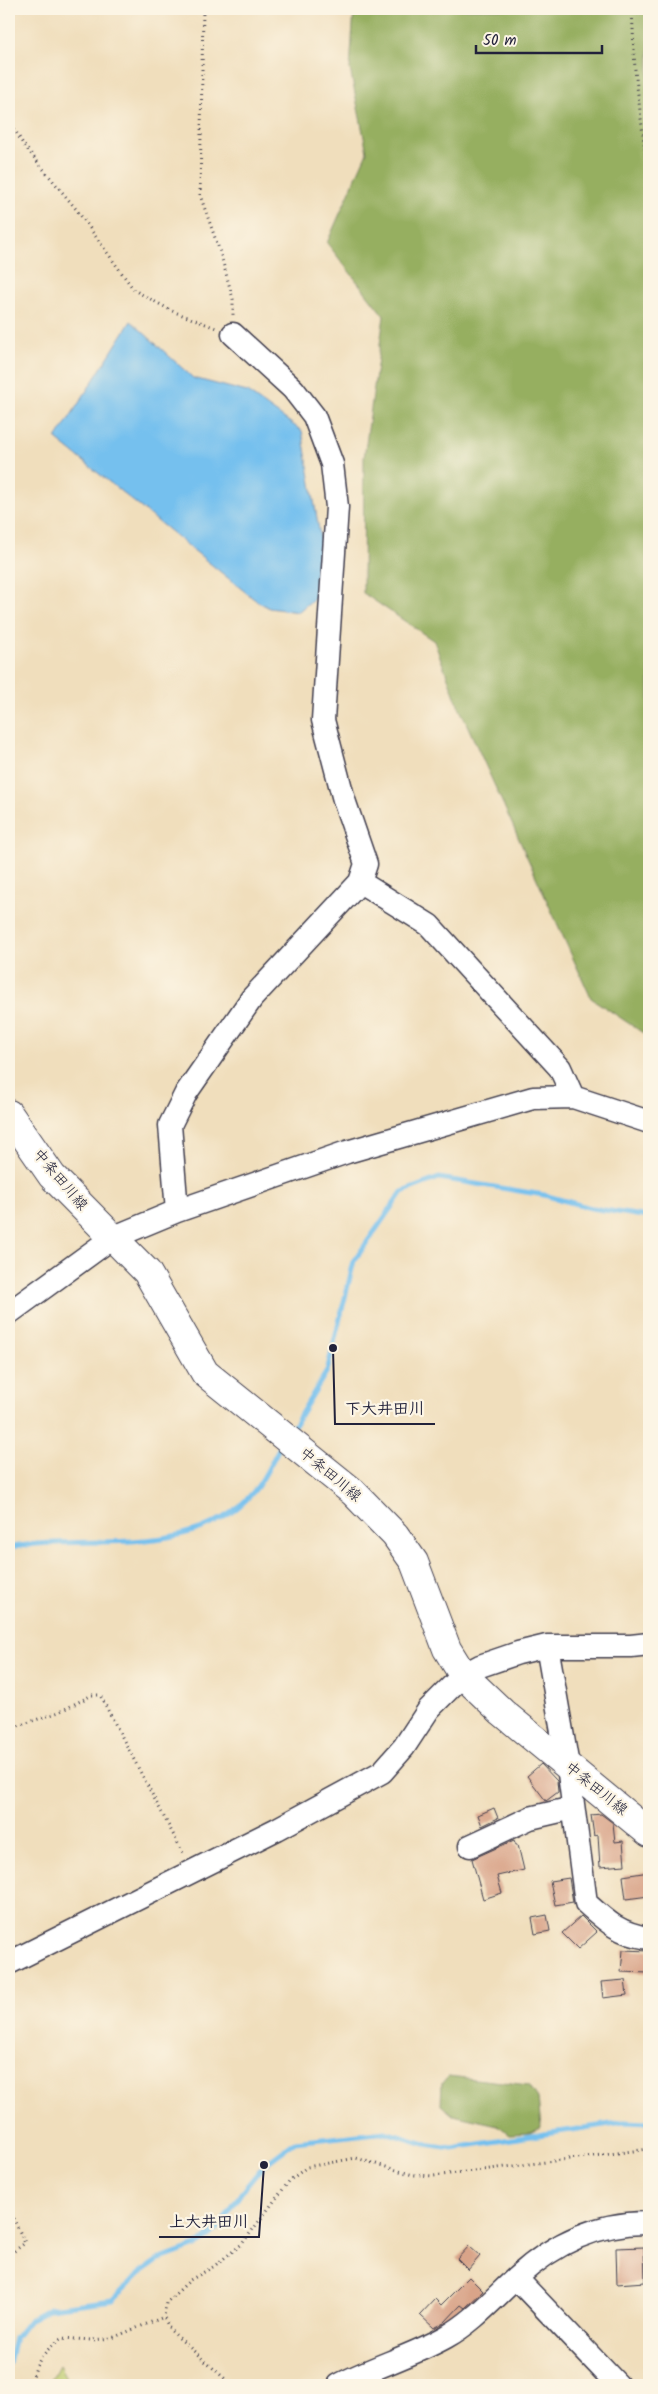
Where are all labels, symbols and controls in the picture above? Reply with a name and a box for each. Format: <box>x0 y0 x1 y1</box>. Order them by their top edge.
scale bar <box>476 22 602 54</box>
text: 50 m <box>483 29 517 53</box>
street label: 中条田川線 <box>27 1144 93 1216</box>
callout: 下大井田川 <box>335 1393 435 1424</box>
text: 下大井田川 <box>345 1397 425 1422</box>
street label: 中条田川線 <box>294 1442 366 1508</box>
street label: 中条田川線 <box>559 1756 633 1822</box>
callout: 上大井田川 <box>159 2206 259 2237</box>
text: 上大井田川 <box>169 2210 249 2235</box>

